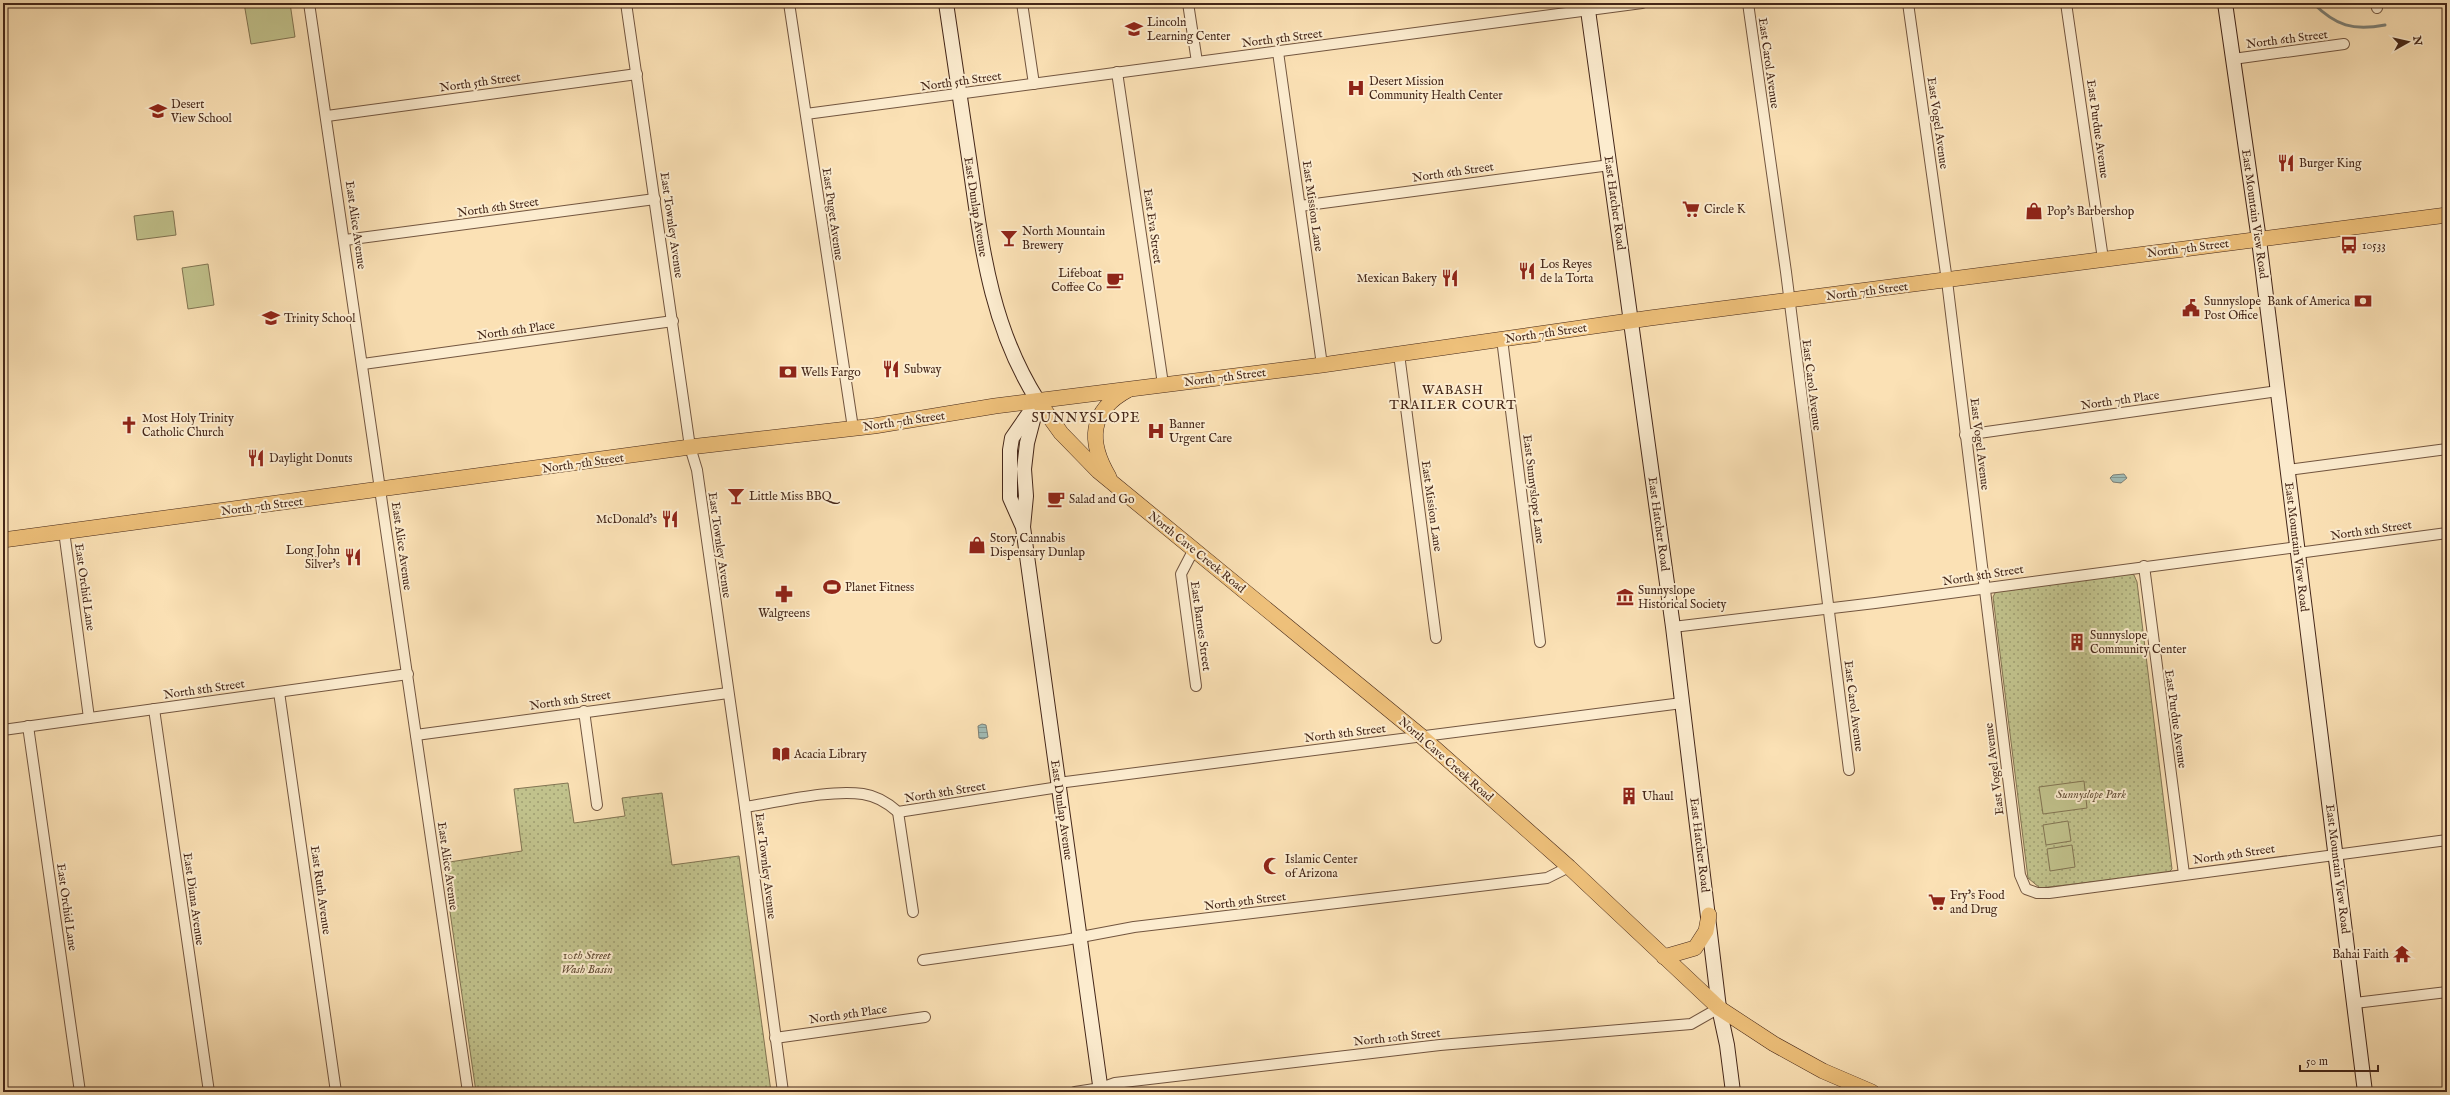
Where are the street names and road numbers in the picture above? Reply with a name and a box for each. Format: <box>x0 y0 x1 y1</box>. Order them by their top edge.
street label: East Carol Avenue <box>1755 17 1782 110</box>
street label: North 5th Street <box>1241 26 1323 51</box>
street label: North 6th Street <box>2245 27 2329 52</box>
street label: North 5th Street <box>920 68 1002 95</box>
street label: North 5th Street <box>439 69 521 96</box>
street label: East Vogel Avenue <box>1924 76 1951 171</box>
street label: East Purdue Avenue <box>2083 79 2112 180</box>
street label: East Mountain View Road <box>2238 149 2271 280</box>
street label: East Hatcher Road <box>1600 155 1629 252</box>
street label: East Dunlap Avenue <box>959 156 991 259</box>
street label: North 6th Street <box>1411 159 1495 186</box>
street label: East Mission Lane <box>1299 160 1326 253</box>
street label: East Puget Avenue <box>819 167 846 262</box>
street label: East Townley Avenue <box>657 171 686 279</box>
street label: East Alice Avenue <box>342 180 369 271</box>
street label: East Eva Street <box>1140 188 1165 265</box>
street label: North 6th Street <box>456 194 540 221</box>
street label: North 7th Street <box>2146 236 2230 261</box>
street label: North 7th Street <box>1825 279 1909 304</box>
street label: North 6th Place <box>476 318 556 343</box>
street label: North 7th Street <box>1504 320 1588 347</box>
street label: East Carol Avenue <box>1798 339 1825 432</box>
street label: North 7th Street <box>1183 365 1267 390</box>
street label: North 7th Place <box>2080 388 2161 413</box>
street label: East Vogel Avenue <box>1966 397 1993 491</box>
street label: North 7th Street <box>862 408 946 435</box>
street label: East Sunnyslope Lane <box>1518 434 1548 545</box>
street label: North 7th Street <box>541 450 625 477</box>
street label: East Mission Lane <box>1418 460 1445 553</box>
street label: East Hatcher Road <box>1644 476 1673 573</box>
street label: East Mountain View Road <box>2281 481 2312 613</box>
street label: East Townley Avenue <box>705 491 734 599</box>
street label: North 7th Street <box>220 494 304 519</box>
street label: East Alice Avenue <box>388 501 415 592</box>
street label: North Cave Creek Road <box>1145 508 1249 597</box>
street label: North 8th Street <box>2330 517 2413 544</box>
street label: East Orchid Lane <box>71 542 98 632</box>
street label: North 8th Street <box>1942 562 2025 589</box>
street label: East Barnes Street <box>1187 580 1214 672</box>
street label: East Carol Avenue <box>1840 660 1867 753</box>
street label: East Purdue Avenue <box>2161 669 2190 770</box>
street label: North 8th Street <box>163 676 246 703</box>
street label: North 8th Street <box>529 687 612 714</box>
street label: North Cave Creek Road <box>1395 714 1497 805</box>
street label: North 8th Street <box>1304 721 1386 746</box>
street label: East Vogel Avenue <box>1981 722 2008 816</box>
street label: East Dunlap Avenue <box>1046 759 1076 862</box>
street label: North 8th Street <box>904 779 987 806</box>
street label: East Hatcher Road <box>1686 797 1713 894</box>
street label: East Mountain View Road <box>2322 803 2353 935</box>
street label: East Townley Avenue <box>752 812 780 920</box>
street label: East Alice Avenue <box>434 821 461 912</box>
street label: North 9th Street <box>2192 841 2276 868</box>
street label: East Ruth Avenue <box>307 845 334 936</box>
street label: East Diana Avenue <box>180 852 207 947</box>
street label: East Orchid Lane <box>53 862 80 952</box>
street label: North 9th Street <box>1203 889 1287 914</box>
street label: North 9th Place <box>808 1002 888 1027</box>
street label: North 10th Street <box>1353 1025 1441 1050</box>

